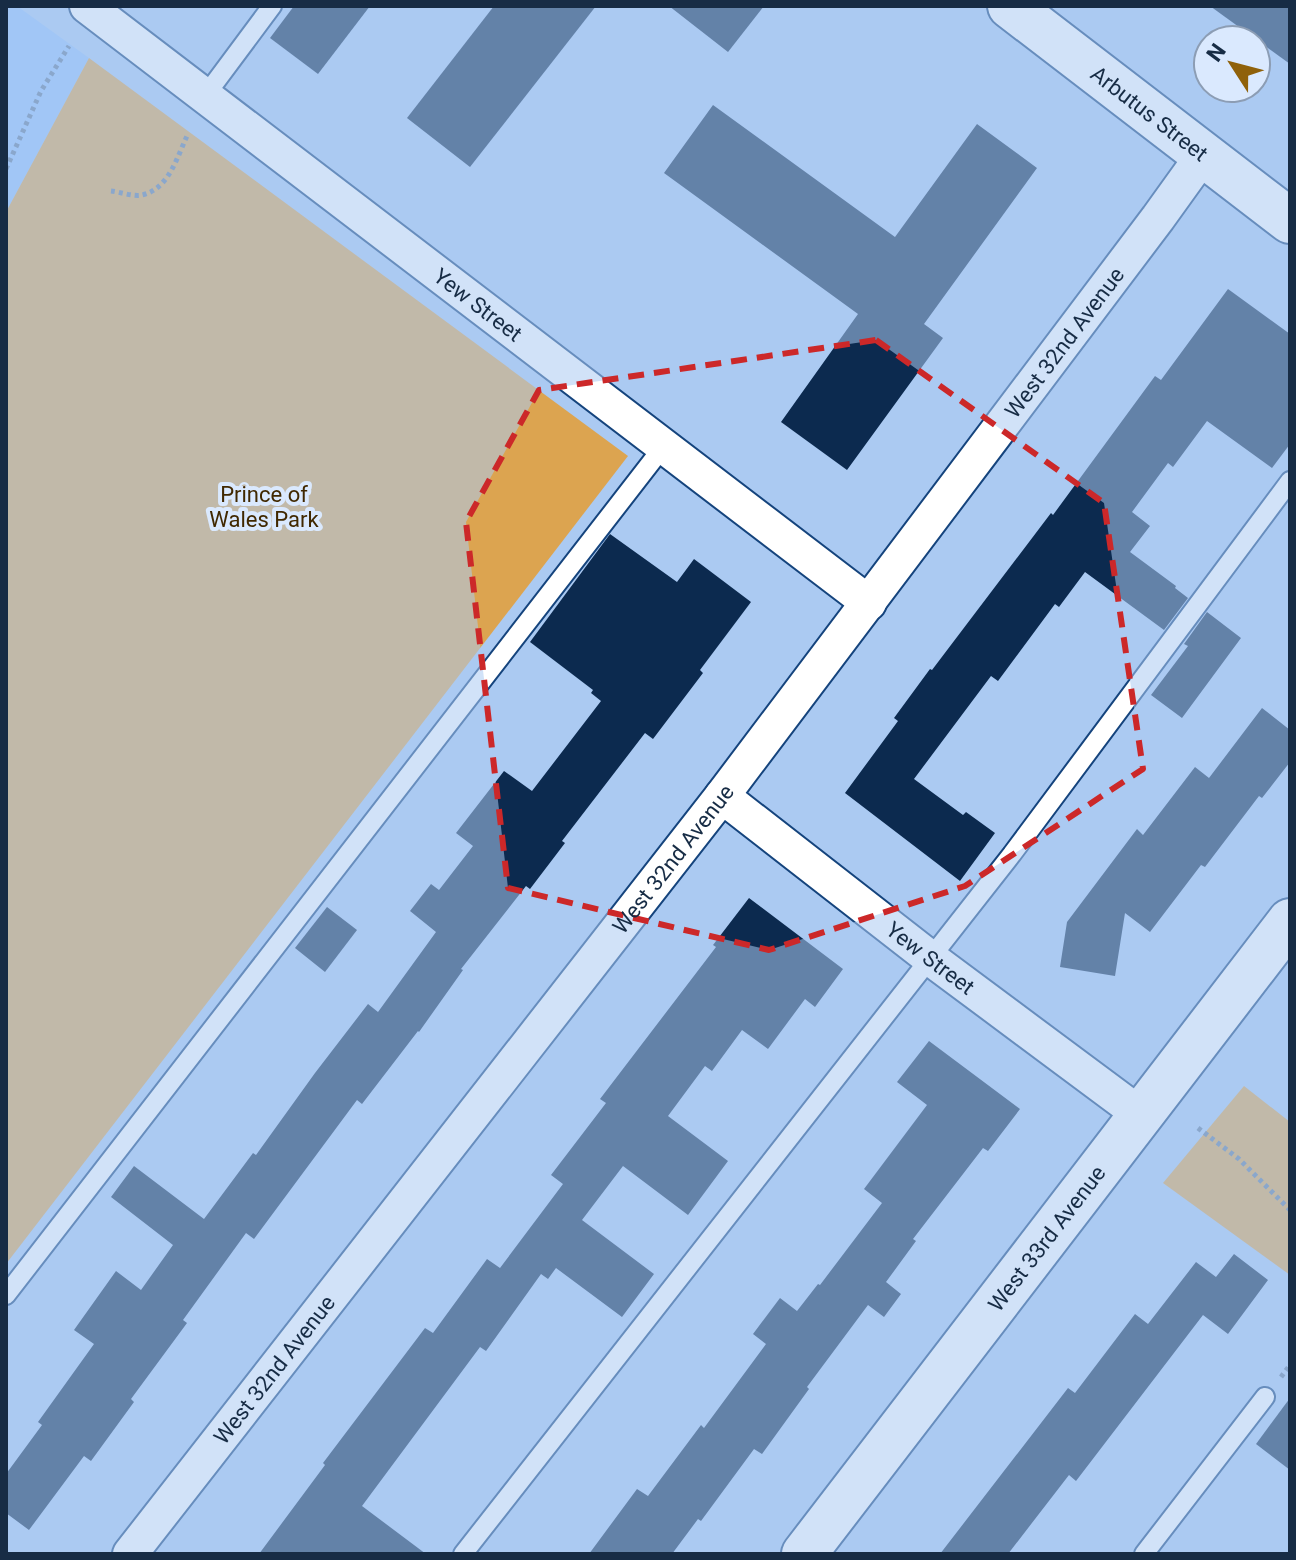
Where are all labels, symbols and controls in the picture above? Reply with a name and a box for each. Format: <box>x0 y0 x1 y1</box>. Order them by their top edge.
north arrow <box>1192 24 1272 104</box>
text: N <box>1202 39 1231 66</box>
street label: Arbutus Street <box>1086 60 1213 166</box>
street label: West 32nd Avenue <box>999 262 1129 422</box>
street label: Yew Street <box>429 263 527 346</box>
park label: Prince of Wales Park <box>209 482 319 532</box>
street label: West 32nd Avenue <box>607 780 739 938</box>
street label: Yew Street <box>881 916 980 999</box>
street label: West 33rd Avenue <box>983 1161 1110 1316</box>
street label: West 32nd Avenue <box>208 1290 340 1449</box>

